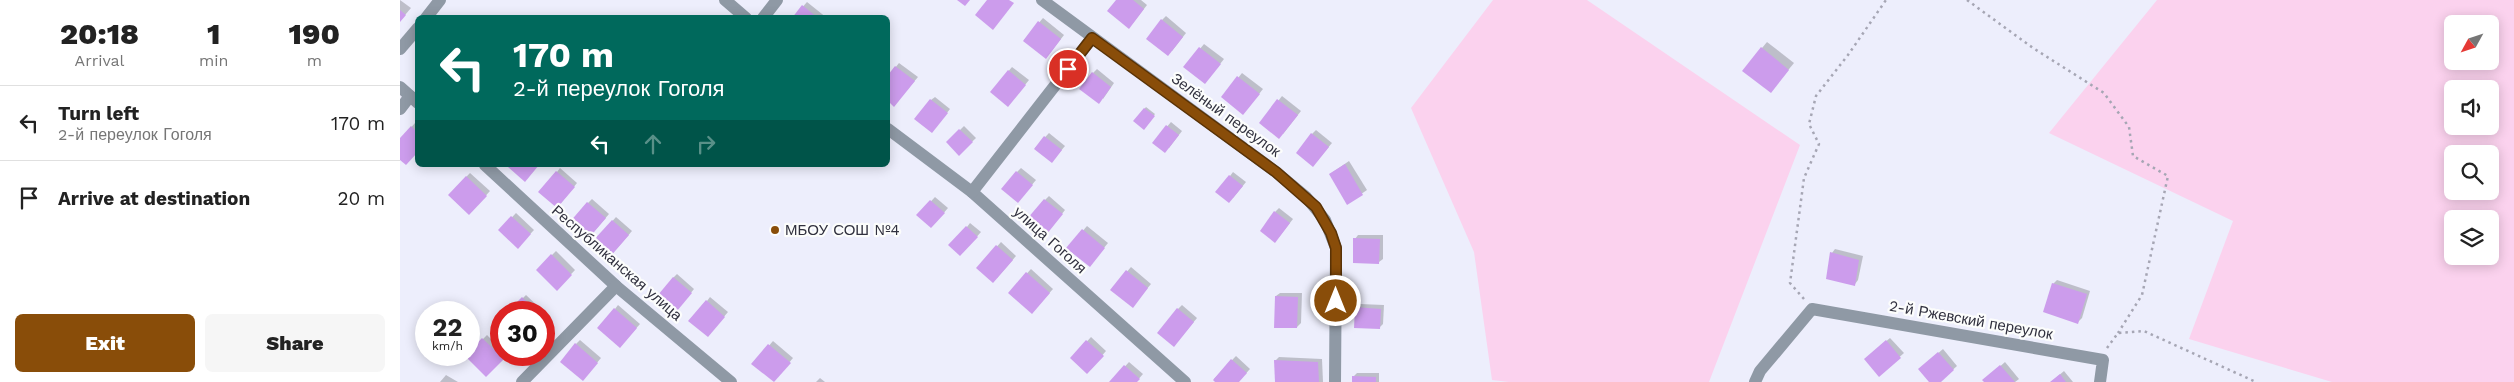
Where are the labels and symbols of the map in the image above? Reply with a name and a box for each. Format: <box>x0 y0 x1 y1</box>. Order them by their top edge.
north arrow <box>2444 15 2499 70</box>
pin <box>1047 48 1089 90</box>
street label: Зелёный переулок <box>1168 69 1284 161</box>
street label: Республиканская улица <box>548 202 686 325</box>
street label: улица Гоголя <box>1010 203 1090 277</box>
place label: МБОУ СОШ №4 <box>785 221 900 239</box>
marker: МБОУ СОШ №4 <box>769 224 781 236</box>
position arrow <box>1309 274 1361 326</box>
street label: 2-й Ржевский переулок <box>1888 297 2055 343</box>
speed limit sign: 30 <box>490 301 555 366</box>

